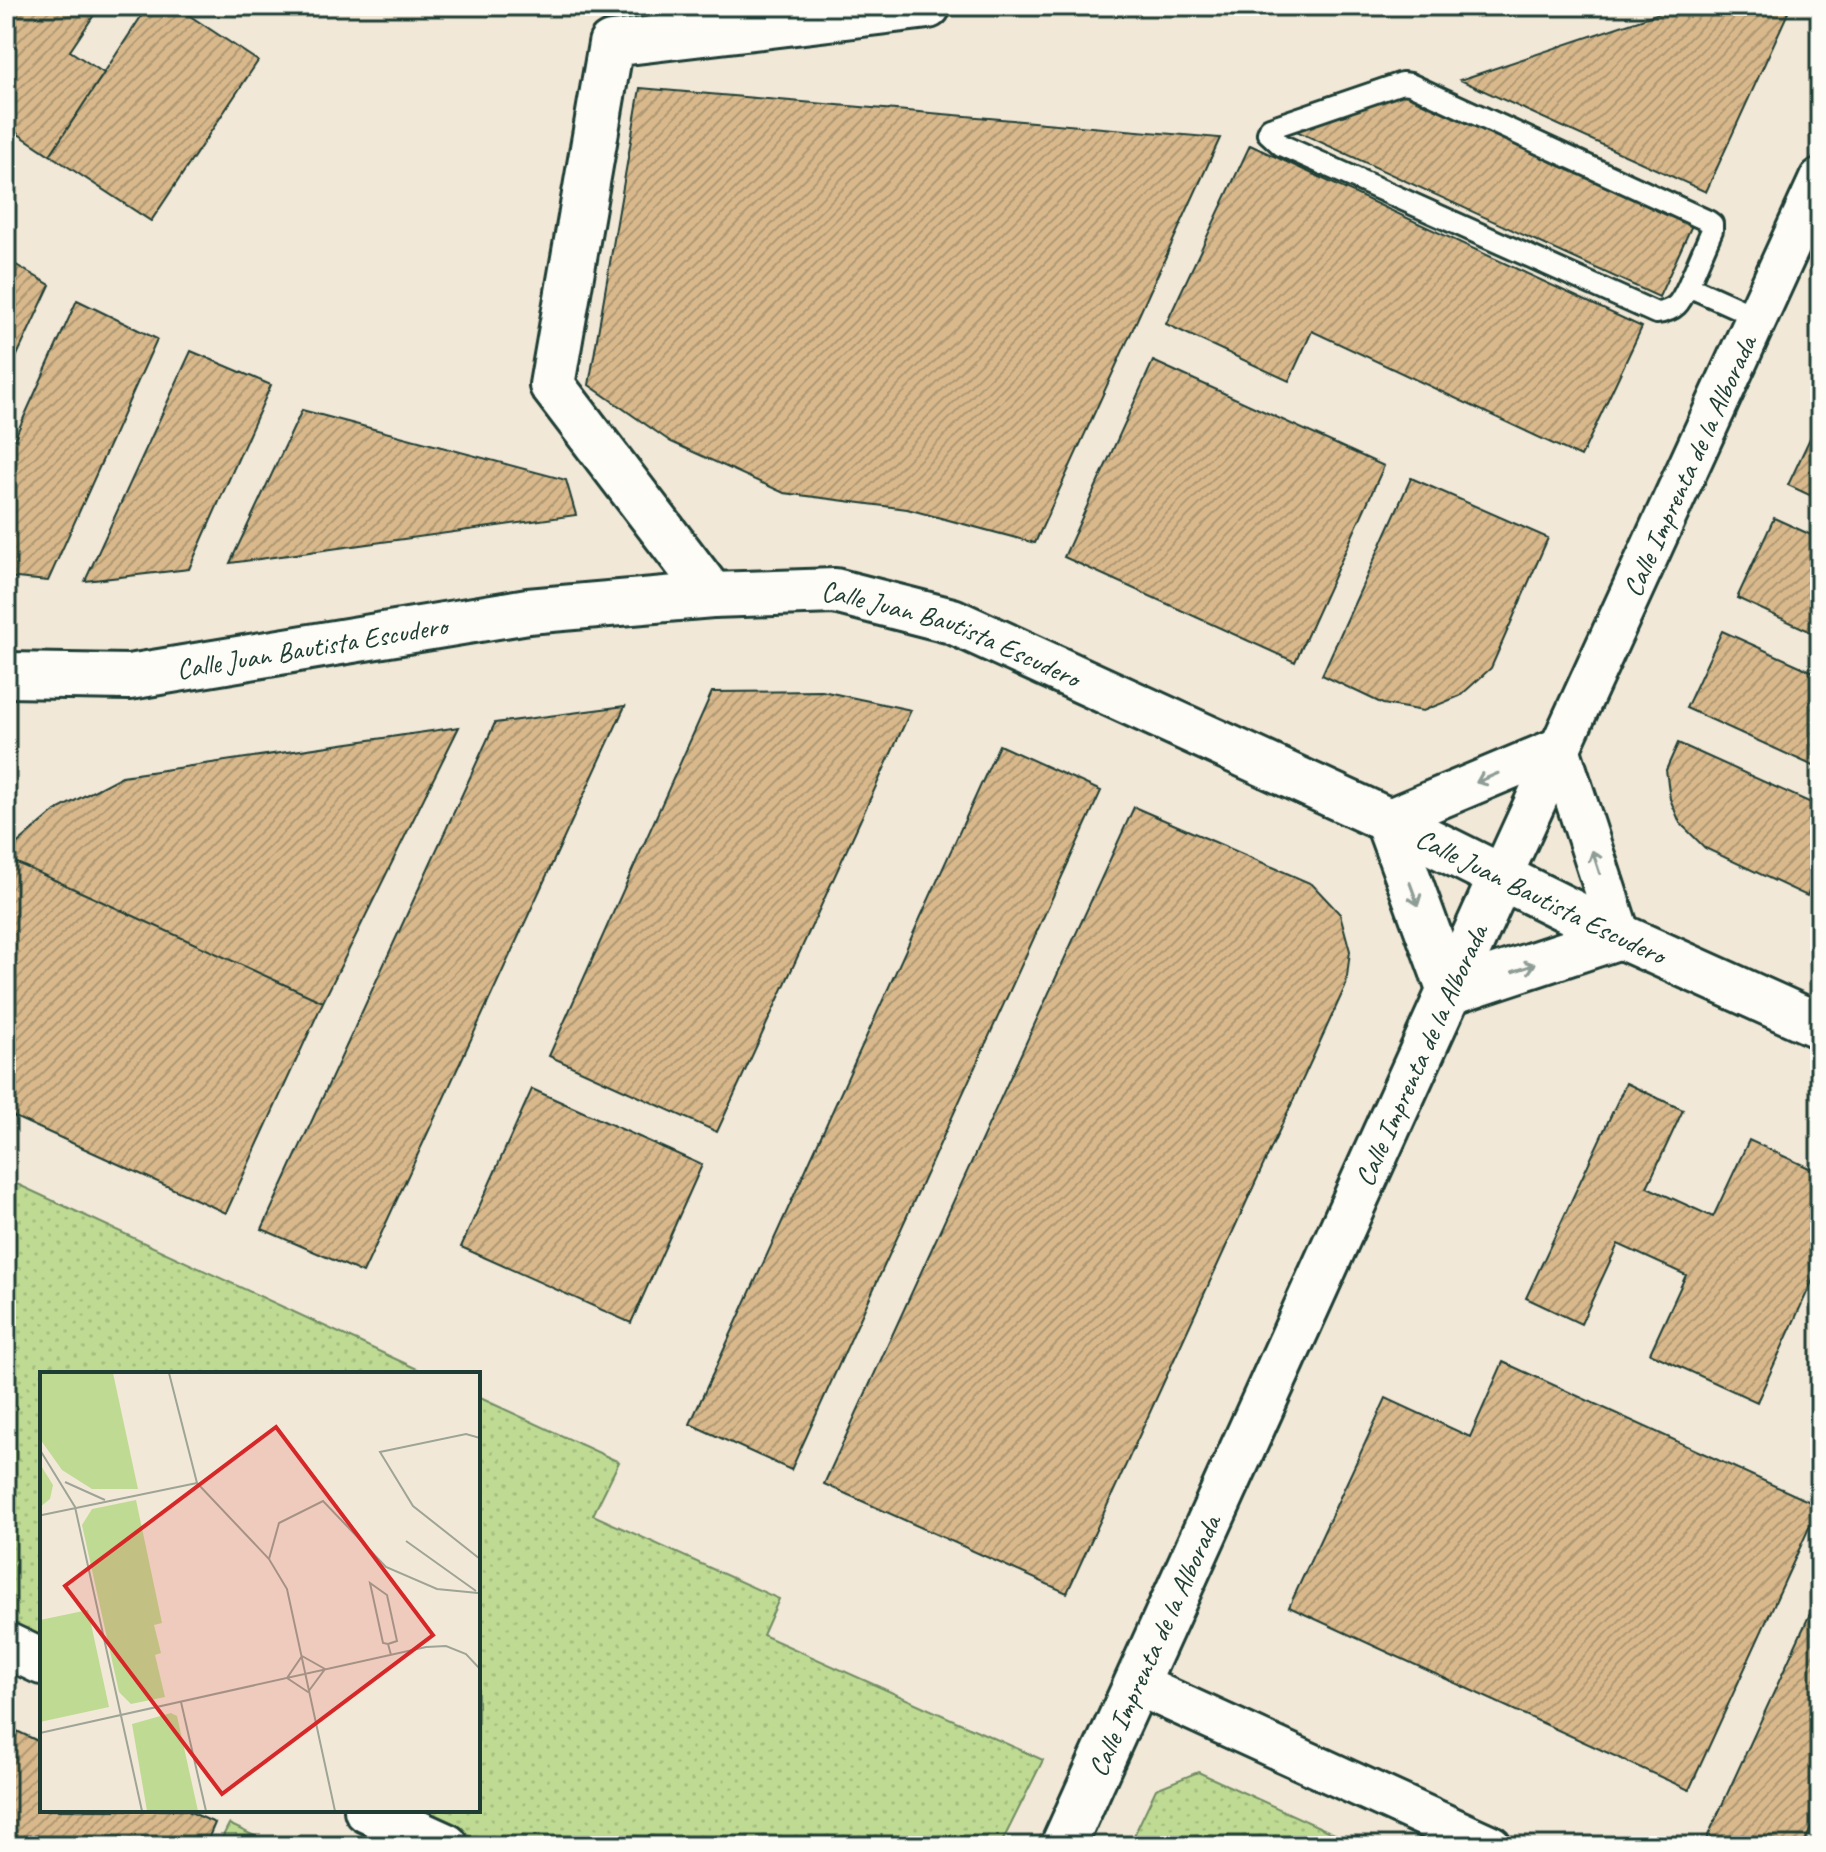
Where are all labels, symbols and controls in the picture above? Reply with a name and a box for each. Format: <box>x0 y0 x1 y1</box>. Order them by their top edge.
street label: Calle Imprenta de la Alborada <box>1614 328 1765 602</box>
street label: Calle Juan Bautista Escudero <box>820 573 1088 696</box>
street label: Calle Juan Bautista Escudero <box>174 607 452 686</box>
one-way arrow <box>1475 772 1500 787</box>
street label: Calle Juan Bautista Escudero <box>1410 820 1674 973</box>
one-way arrow <box>1587 849 1602 874</box>
one-way arrow <box>1408 881 1422 905</box>
street label: Calle Imprenta de la Alborada <box>1346 917 1496 1191</box>
one-way arrow <box>1511 959 1536 974</box>
inset map <box>40 1372 480 1812</box>
street label: Calle Imprenta de la Alborada <box>1079 1507 1229 1782</box>

